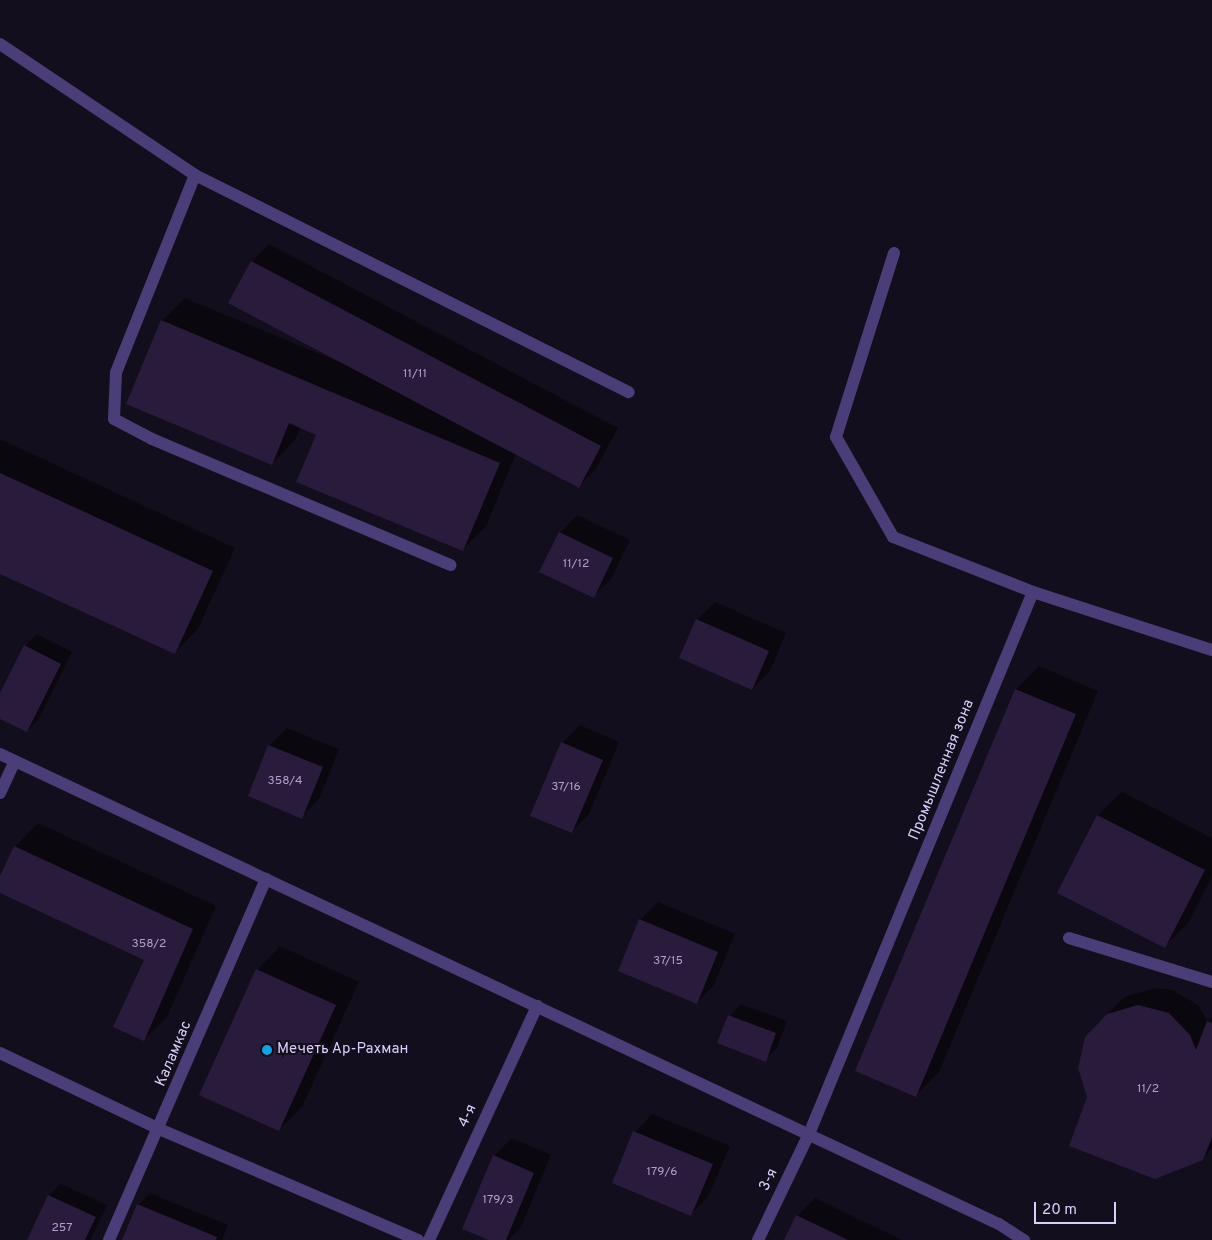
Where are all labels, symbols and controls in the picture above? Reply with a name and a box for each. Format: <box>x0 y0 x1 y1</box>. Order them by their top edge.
house number: 11/11 <box>403 368 427 382</box>
house number: 11/12 <box>563 558 589 572</box>
street label: Промышленная зона <box>906 697 978 843</box>
house number: 358/4 <box>268 775 302 789</box>
house number: 37/16 <box>551 781 581 795</box>
house number: 358/2 <box>132 938 166 952</box>
house number: 37/15 <box>653 955 683 969</box>
street label: Каламкас <box>152 1019 196 1089</box>
place label: Мечеть Ар-Рахман <box>277 1041 409 1059</box>
marker: Мечеть Ар-Рахман <box>261 1044 273 1056</box>
house number: 11/2 <box>1137 1083 1159 1097</box>
street label: 4-я <box>455 1102 481 1130</box>
house number: 179/6 <box>647 1166 677 1180</box>
street label: 3-я <box>756 1166 782 1194</box>
scale bar <box>1037 1192 1120 1224</box>
house number: 179/3 <box>483 1194 513 1208</box>
text: 20 m <box>1042 1201 1077 1220</box>
house number: 257 <box>52 1222 72 1236</box>

